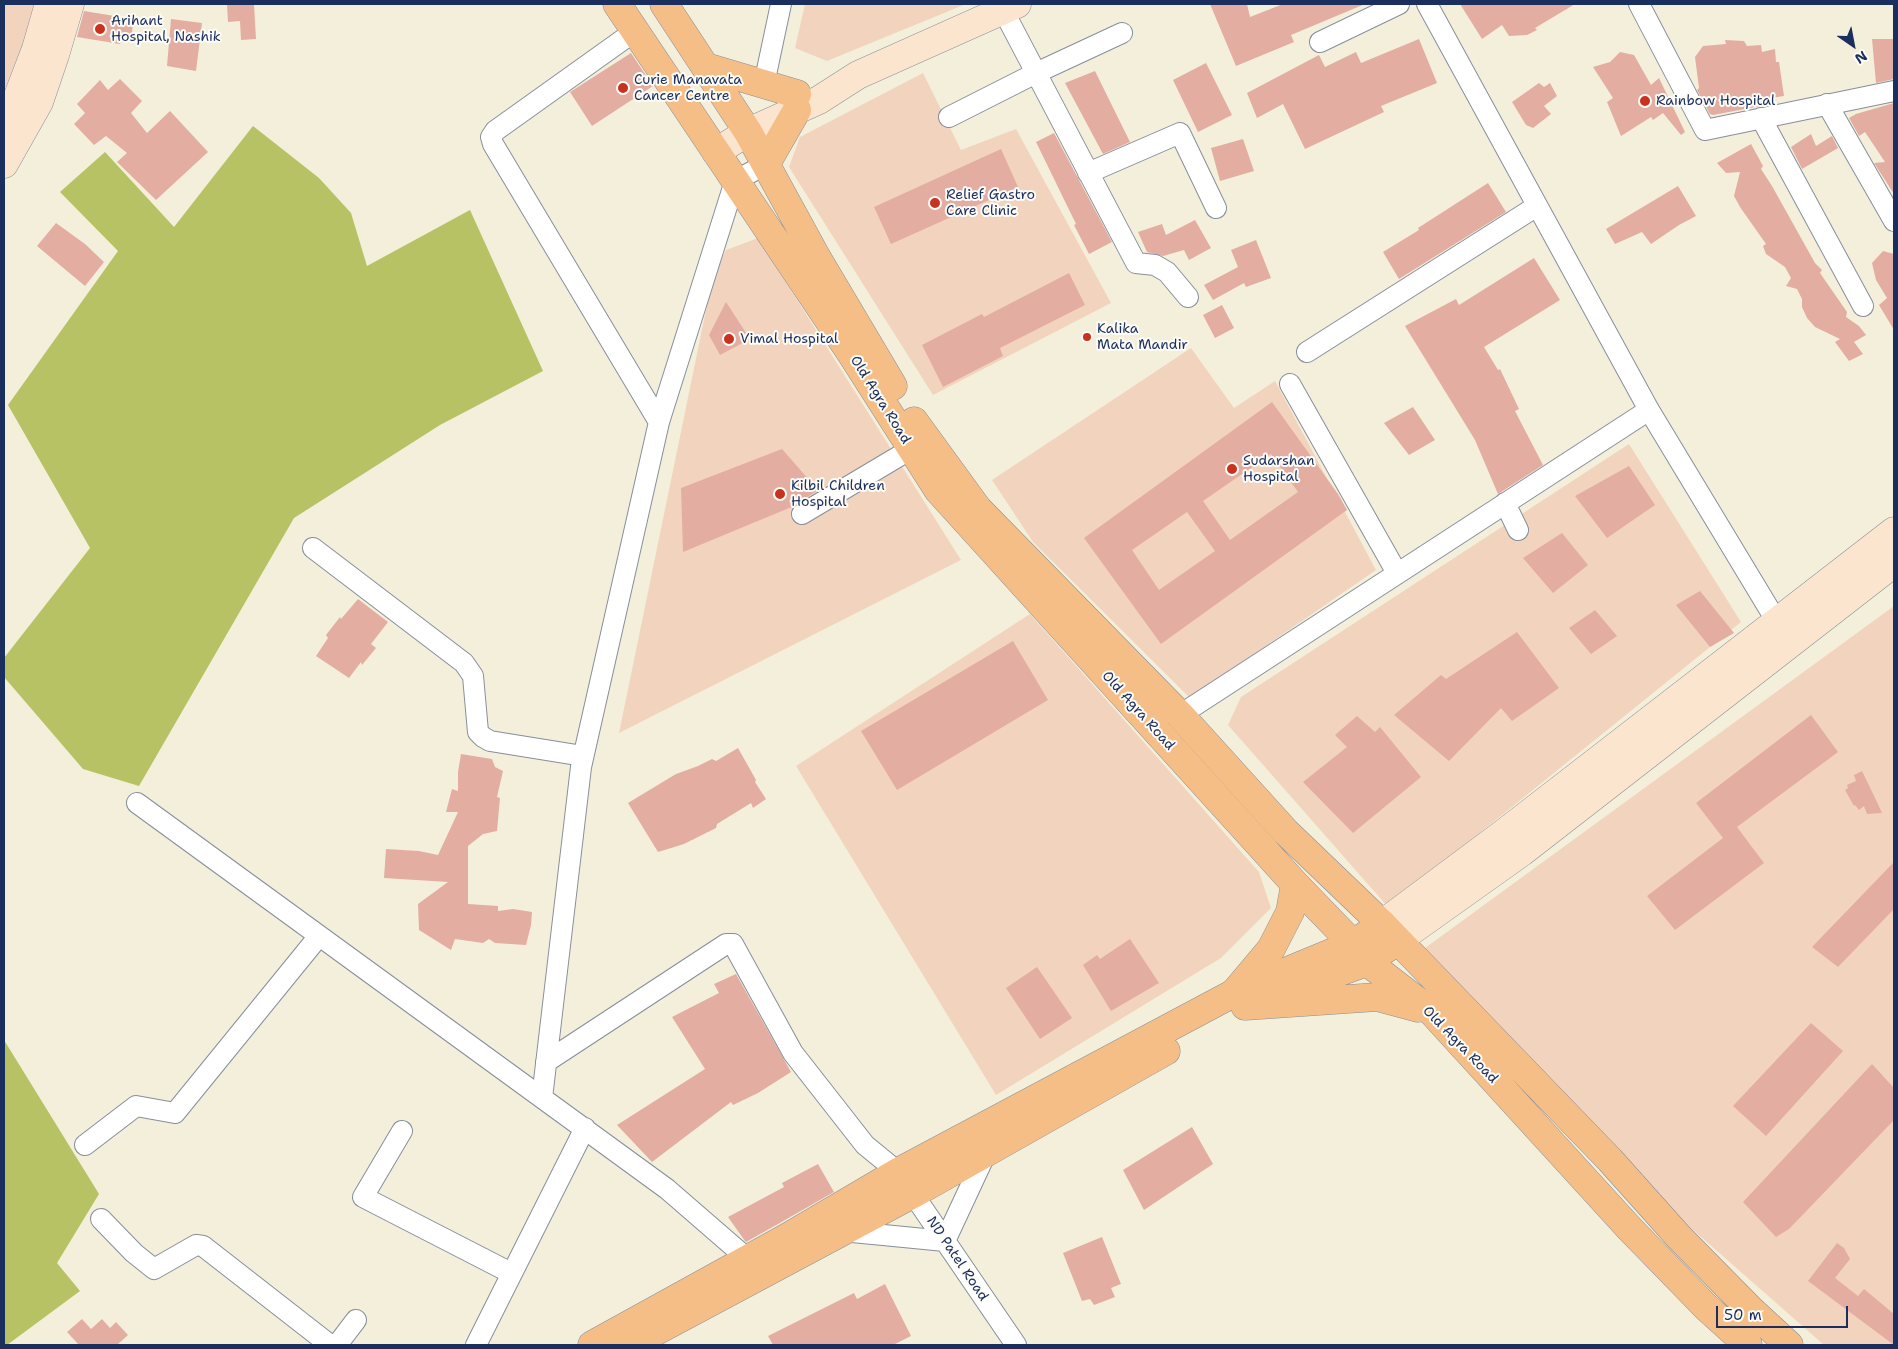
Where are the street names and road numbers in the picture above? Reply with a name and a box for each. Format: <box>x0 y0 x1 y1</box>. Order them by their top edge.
street label: Old Agra Road <box>846 353 914 447</box>
street label: Old Agra Road <box>1098 668 1178 754</box>
street label: Old Agra Road <box>1419 1003 1501 1087</box>
street label: ND Patel Road <box>923 1213 991 1305</box>

